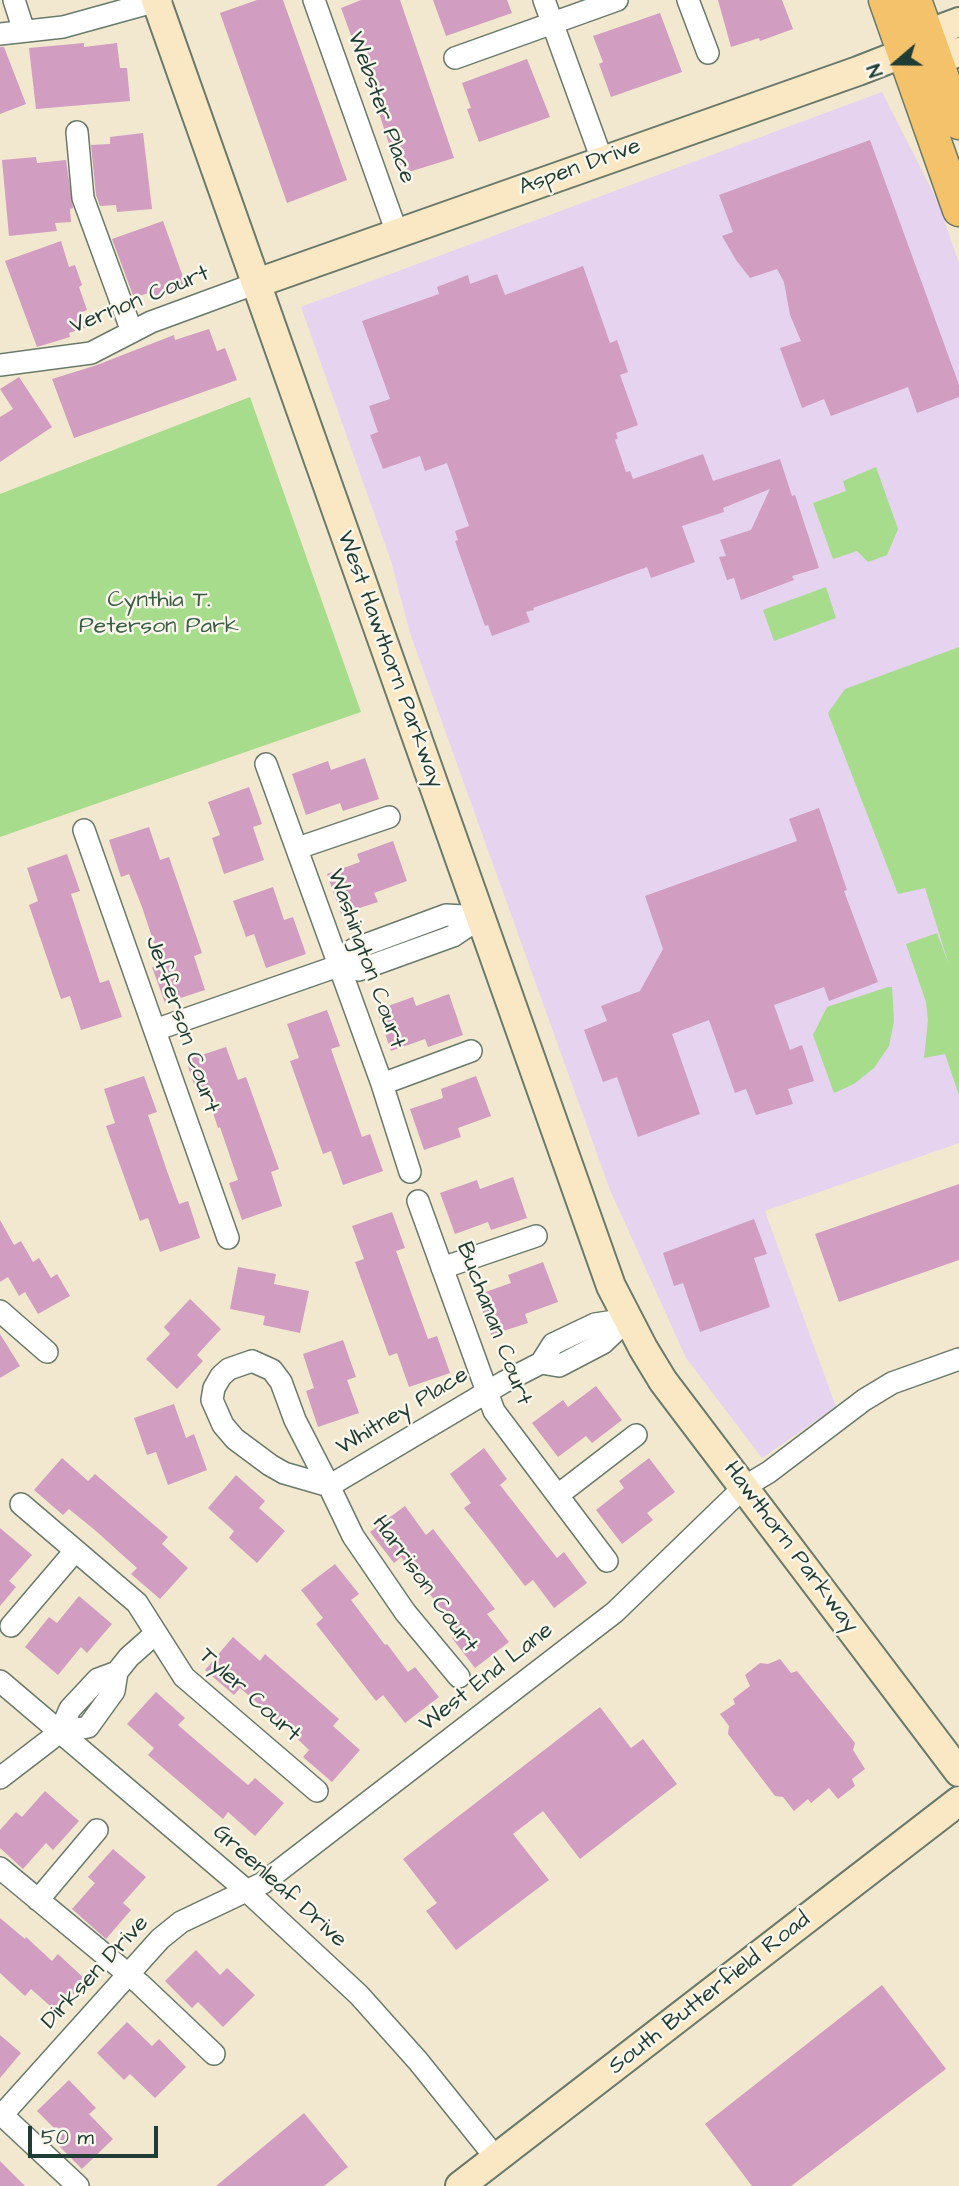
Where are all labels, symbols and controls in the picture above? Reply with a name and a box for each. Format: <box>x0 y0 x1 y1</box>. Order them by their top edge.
north arrow <box>861 28 931 98</box>
street label: Webster Place <box>340 29 420 187</box>
text: N <box>861 60 891 81</box>
street label: Aspen Drive <box>515 133 645 203</box>
street label: Vernon Court <box>66 261 214 341</box>
street label: West Hawthorn Parkway <box>330 528 448 792</box>
park label: Cynthia T. Peterson Park <box>79 587 239 641</box>
street label: Washington Court <box>320 866 410 1052</box>
street label: Jefferson Court <box>138 933 224 1117</box>
street label: Buchanan Court <box>449 1239 537 1409</box>
street label: Whitney Place <box>332 1362 474 1462</box>
street label: Hawthorn Parkway <box>717 1457 863 1639</box>
street label: Harrison Court <box>365 1511 483 1659</box>
street label: West End Lane <box>415 1617 559 1739</box>
street label: Tyler Court <box>192 1643 306 1749</box>
street label: Greenleaf Drive <box>206 1820 352 1954</box>
street label: South Butterfield Road <box>604 1907 816 2081</box>
street label: Dirksen Drive <box>36 1910 156 2036</box>
scale bar <box>32 2112 161 2156</box>
text: 50 m <box>41 2123 94 2152</box>

